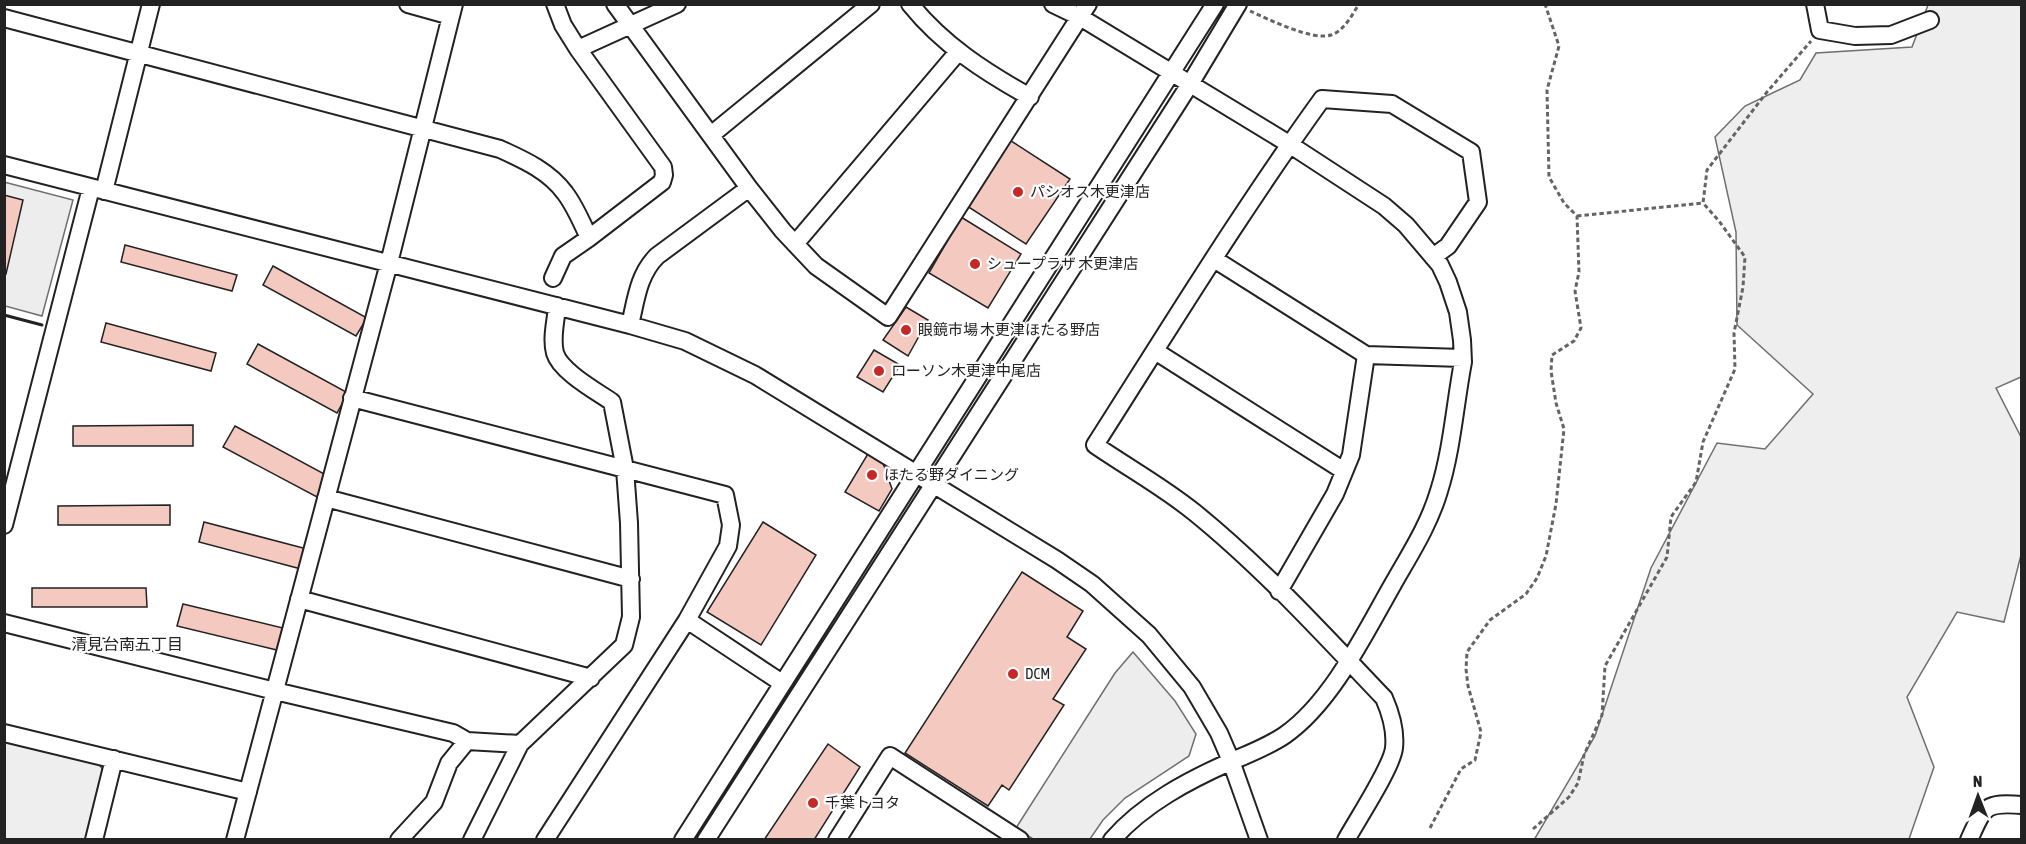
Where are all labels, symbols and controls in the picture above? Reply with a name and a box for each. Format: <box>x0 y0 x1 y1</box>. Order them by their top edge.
place label: パシオス木更津店 <box>1030 183 1150 200</box>
marker: パシオス木更津店 <box>1011 185 1025 199</box>
place label: シュープラザ 木更津店 <box>987 255 1138 272</box>
marker: シュープラザ 木更津店 <box>968 257 982 271</box>
place label: 眼鏡市場 木更津ほたる野店 <box>918 321 1100 338</box>
marker: 眼鏡市場 木更津ほたる野店 <box>899 323 913 337</box>
place label: ローソン木更津中尾店 <box>891 362 1041 379</box>
marker: ローソン木更津中尾店 <box>872 364 886 378</box>
place label: ほたる野ダイニング <box>884 466 1019 483</box>
marker: ほたる野ダイニング <box>865 468 879 482</box>
district label: 清見台南五丁目 <box>71 635 183 653</box>
place label: DCM <box>1025 665 1050 682</box>
marker: DCM <box>1006 667 1020 681</box>
north arrow <box>1948 766 2008 826</box>
text: N <box>1973 772 1983 790</box>
place label: 千葉トヨタ <box>825 794 900 811</box>
marker: 千葉トヨタ <box>806 796 820 810</box>

